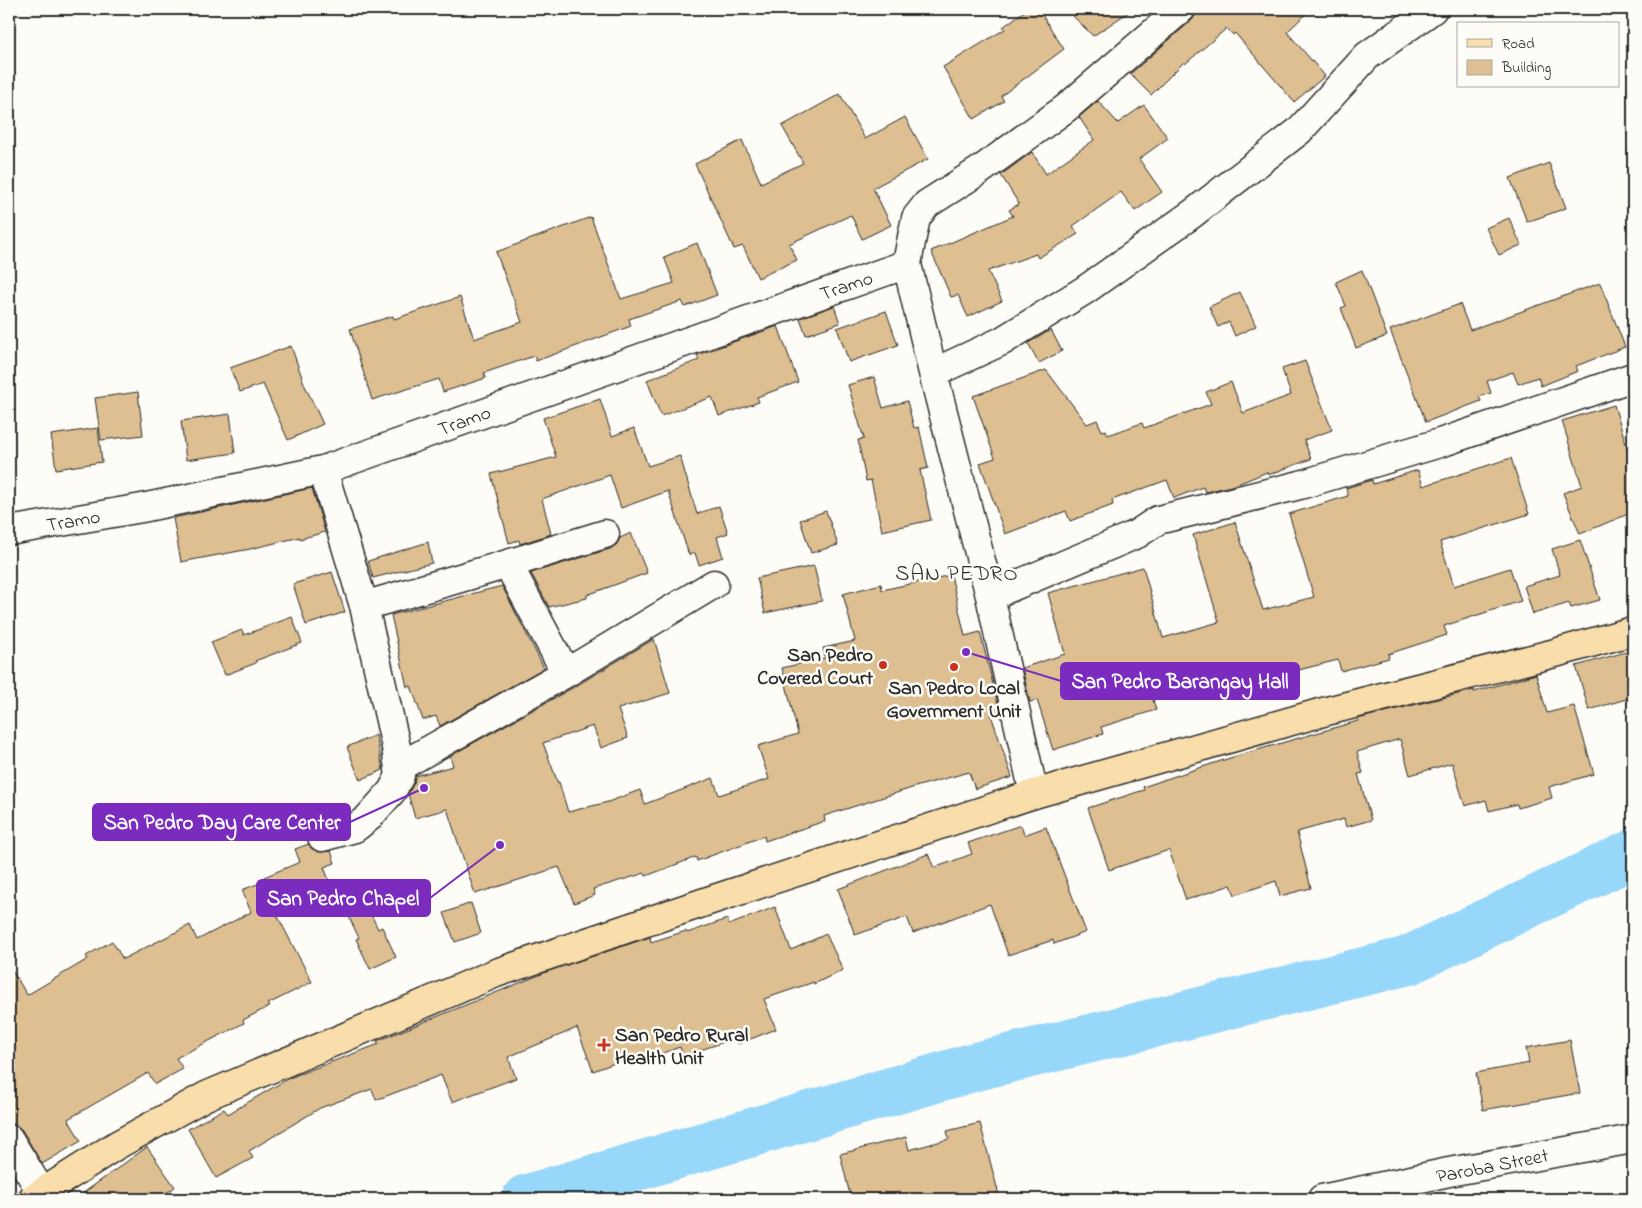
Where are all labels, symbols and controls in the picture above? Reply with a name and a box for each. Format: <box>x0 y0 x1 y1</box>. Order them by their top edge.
legend <box>1457 22 1620 88</box>
text: Road <box>1502 33 1535 55</box>
text: Building <box>1501 57 1551 80</box>
street label: Tramo <box>816 265 877 310</box>
street label: Tramo <box>434 399 495 445</box>
street label: Tramo <box>44 503 103 541</box>
district label: SAN PEDRO <box>895 559 1019 591</box>
place label: San Pedro Covered Court <box>757 642 873 694</box>
marker: San Pedro Covered Court <box>877 659 889 671</box>
marker: San Pedro Local Government Unit <box>948 661 960 673</box>
callout: San Pedro Barangay Hall <box>1061 663 1299 699</box>
text: San Pedro Barangay Hall <box>1071 668 1289 700</box>
place label: San Pedro Local Government Unit <box>886 675 1022 727</box>
callout: San Pedro Day Care Center <box>93 804 350 840</box>
text: San Pedro Day Care Center <box>103 809 341 841</box>
callout: San Pedro Chapel <box>257 880 430 916</box>
text: San Pedro Chapel <box>267 885 420 915</box>
place label: San Pedro Rural Health Unit <box>615 1022 748 1074</box>
marker: San Pedro Rural Health Unit <box>597 1038 611 1052</box>
street label: Paroba Street <box>1434 1142 1551 1193</box>

